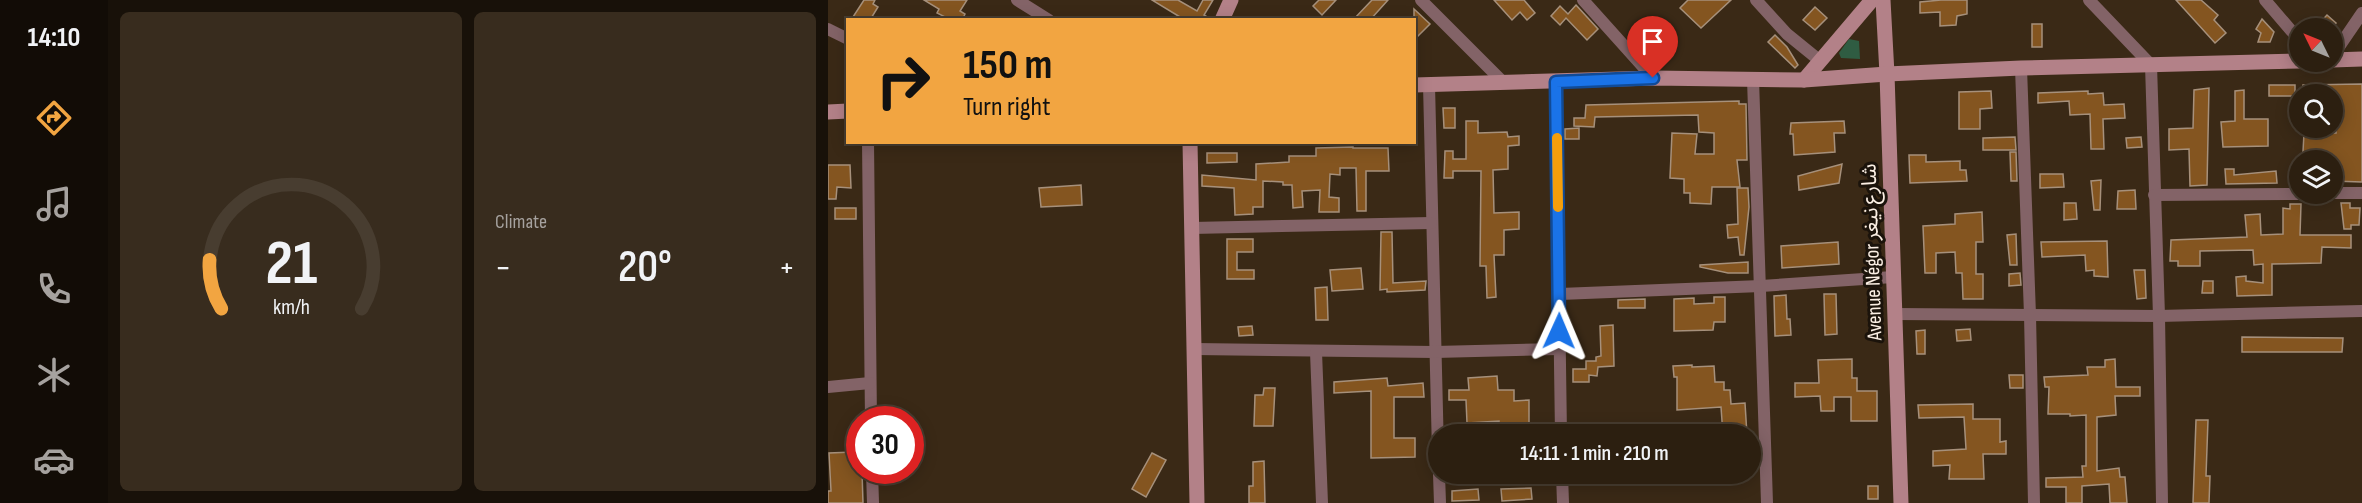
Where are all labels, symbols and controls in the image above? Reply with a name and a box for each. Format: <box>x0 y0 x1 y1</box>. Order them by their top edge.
pin <box>1627 16 1678 78</box>
north arrow <box>2289 18 2343 72</box>
map controls <box>2289 18 2343 204</box>
text: 14:10 <box>28 22 80 54</box>
icon: arrive <box>1636 25 1669 58</box>
text: 150 m <box>963 40 1052 91</box>
icon: right <box>864 42 942 120</box>
button: search <box>2289 84 2343 138</box>
text: Turn right <box>963 91 1050 123</box>
icon: directions <box>33 97 75 139</box>
button: layers <box>2289 150 2343 204</box>
street label: Avenue Négor شارع نيغر <box>1856 163 1890 342</box>
icon: music <box>33 183 75 225</box>
text: Climate <box>495 210 547 234</box>
text: 21 <box>265 227 317 302</box>
text: 20° <box>618 240 672 295</box>
text: − <box>495 248 511 288</box>
text: + <box>779 248 795 288</box>
icon: phone <box>33 268 75 310</box>
text: km/h <box>272 295 310 320</box>
position arrow <box>1527 299 1591 363</box>
icon: climate <box>33 354 75 396</box>
speed limit sign: 30 <box>846 406 924 484</box>
icon: car <box>33 439 75 481</box>
text: 14:11 · 1 min · 210 m <box>1520 440 1669 467</box>

